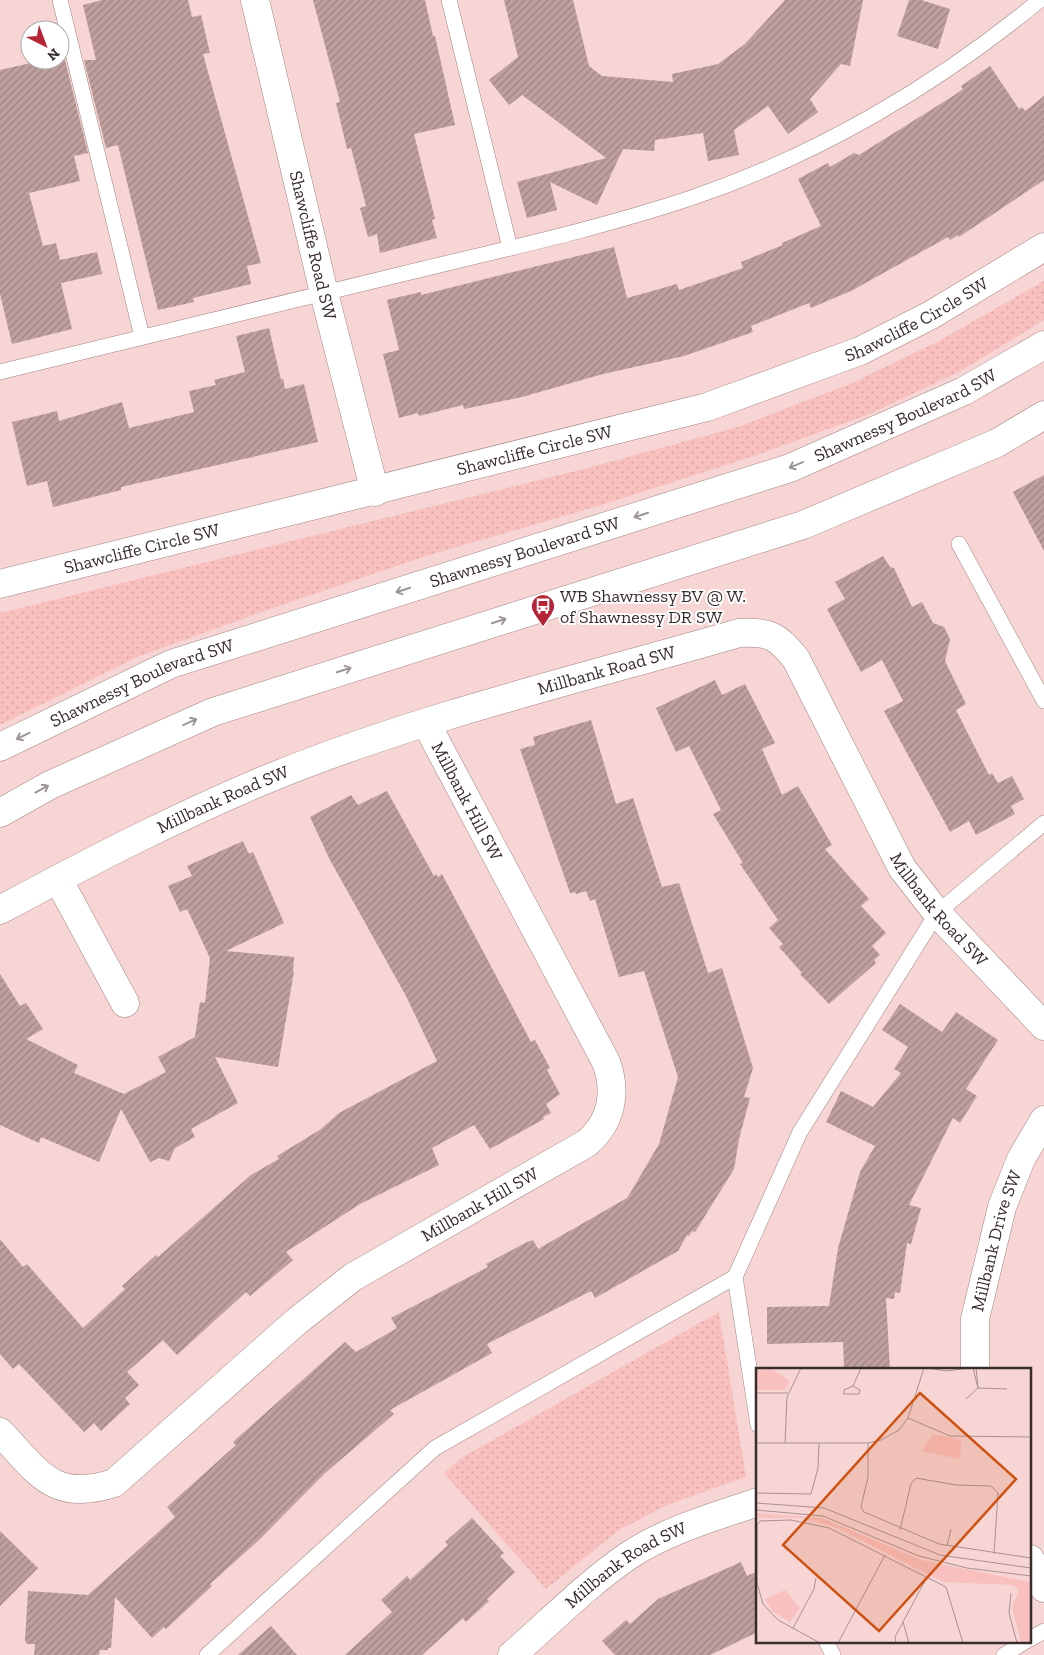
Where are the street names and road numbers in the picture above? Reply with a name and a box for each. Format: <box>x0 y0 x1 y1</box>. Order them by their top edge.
street label: Shawcliffe Road SW <box>285 169 341 322</box>
street label: Shawcliffe Circle SW <box>842 272 992 367</box>
street label: Shawnessy Boulevard SW <box>811 364 1000 467</box>
street label: Shawcliffe Circle SW <box>454 420 615 480</box>
street label: Shawnessy Boulevard SW <box>427 512 623 592</box>
street label: Shawcliffe Circle SW <box>62 518 222 579</box>
street label: Shawnessy Boulevard SW <box>46 634 236 732</box>
street label: Millbank Road SW <box>535 641 678 700</box>
street label: Millbank Hill SW <box>426 738 508 864</box>
street label: Millbank Road SW <box>153 760 292 838</box>
street label: Millbank Road SW <box>885 849 993 971</box>
street label: Millbank Hill SW <box>417 1162 542 1247</box>
street label: Millbank Drive SW <box>966 1167 1026 1314</box>
street label: Millbank Road SW <box>560 1517 690 1613</box>

